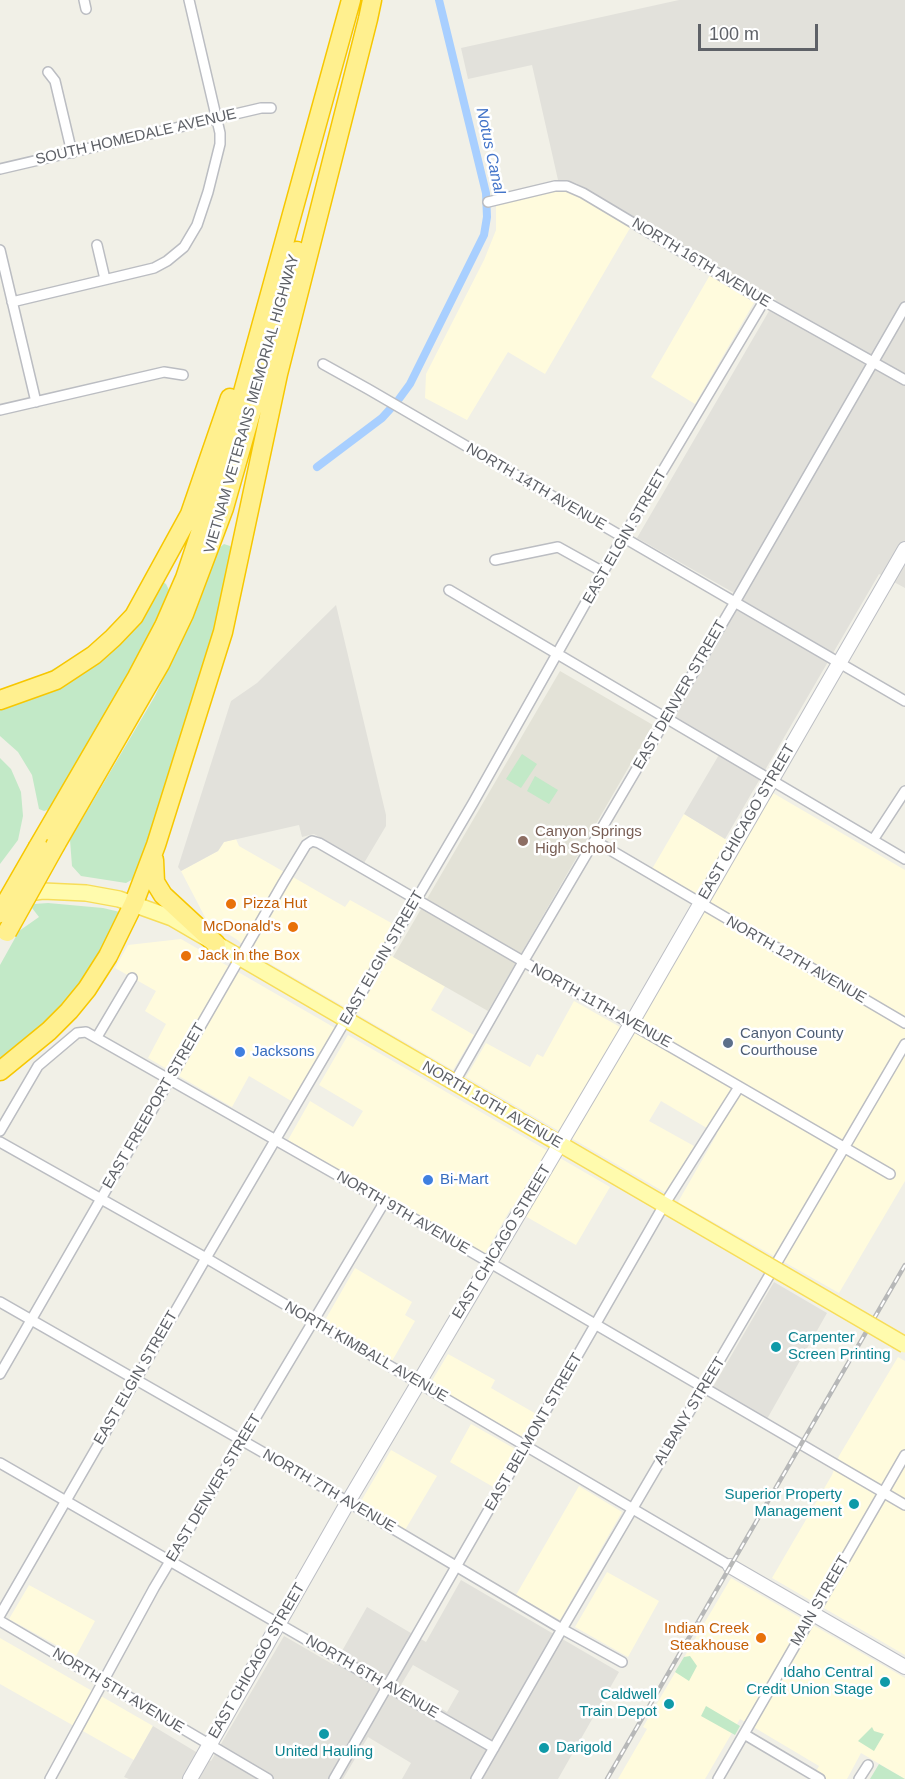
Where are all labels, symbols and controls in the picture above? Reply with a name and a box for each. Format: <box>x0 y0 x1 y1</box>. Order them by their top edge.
scale bar <box>701 12 821 50</box>
text: 100 m <box>709 24 759 44</box>
street label: SOUTH HOMEDALE AVENUE <box>34 105 238 169</box>
water label: Notus Canal <box>471 106 509 196</box>
street label: NORTH 16TH AVENUE <box>628 214 774 312</box>
street label: VIETNAM VETERANS MEMORIAL HIGHWAY <box>201 253 303 555</box>
street label: NORTH 14TH AVENUE <box>463 440 609 534</box>
street label: EAST ELGIN STREET <box>579 467 671 607</box>
street label: EAST DENVER STREET <box>630 617 730 773</box>
street label: EAST CHICAGO STREET <box>695 741 799 903</box>
place label: Canyon Springs High School <box>535 823 642 858</box>
marker: Canyon Springs High School <box>516 834 530 848</box>
street label: EAST ELGIN STREET <box>336 888 428 1028</box>
place label: Pizza Hut <box>243 895 307 913</box>
marker: Pizza Hut <box>224 897 238 911</box>
street label: NORTH 12TH AVENUE <box>723 913 869 1007</box>
place label: McDonald's <box>203 918 281 936</box>
marker: McDonald's <box>286 920 300 934</box>
place label: Jack in the Box <box>198 947 300 965</box>
marker: Jack in the Box <box>179 949 193 963</box>
street label: NORTH 11TH AVENUE <box>528 960 674 1052</box>
street label: EAST FREEPORT STREET <box>99 1020 209 1192</box>
place label: Canyon County Courthouse <box>740 1025 843 1060</box>
marker: Canyon County Courthouse <box>721 1036 735 1050</box>
place label: Jacksons <box>252 1043 315 1061</box>
marker: Jacksons <box>233 1045 247 1059</box>
street label: NORTH 10TH AVENUE <box>419 1058 565 1152</box>
street label: EAST CHICAGO STREET <box>449 1162 555 1322</box>
street label: NORTH 9TH AVENUE <box>333 1168 473 1258</box>
place label: Bi-Mart <box>440 1171 488 1189</box>
marker: Bi-Mart <box>421 1173 435 1187</box>
street label: NORTH KIMBALL AVENUE <box>281 1298 451 1406</box>
street label: EAST ELGIN STREET <box>90 1308 182 1448</box>
place label: Carpenter Screen Printing <box>788 1329 891 1364</box>
marker: Carpenter Screen Printing <box>769 1340 783 1354</box>
street label: EAST BELMONT STREET <box>481 1350 587 1514</box>
street label: ALBANY STREET <box>651 1354 729 1468</box>
street label: EAST DENVER STREET <box>163 1411 265 1565</box>
street label: NORTH 7TH AVENUE <box>259 1446 399 1536</box>
place label: Superior Property Management <box>724 1486 842 1521</box>
marker: Superior Property Management <box>847 1497 861 1511</box>
street label: MAIN STREET <box>787 1553 853 1649</box>
street label: EAST CHICAGO STREET <box>205 1580 309 1742</box>
place label: Indian Creek Steakhouse <box>664 1620 749 1655</box>
marker: Indian Creek Steakhouse <box>754 1631 768 1645</box>
street label: NORTH 6TH AVENUE <box>302 1632 442 1722</box>
street label: NORTH 5TH AVENUE <box>49 1645 187 1737</box>
place label: Idaho Central Credit Union Stage <box>746 1664 873 1699</box>
marker: Idaho Central Credit Union Stage <box>878 1675 892 1689</box>
place label: Caldwell Train Depot <box>579 1686 657 1721</box>
marker: Caldwell Train Depot <box>662 1697 676 1711</box>
marker: United Hauling <box>317 1727 331 1741</box>
place label: Darigold <box>556 1739 612 1757</box>
marker: Darigold <box>537 1741 551 1755</box>
place label: United Hauling <box>275 1743 373 1761</box>

